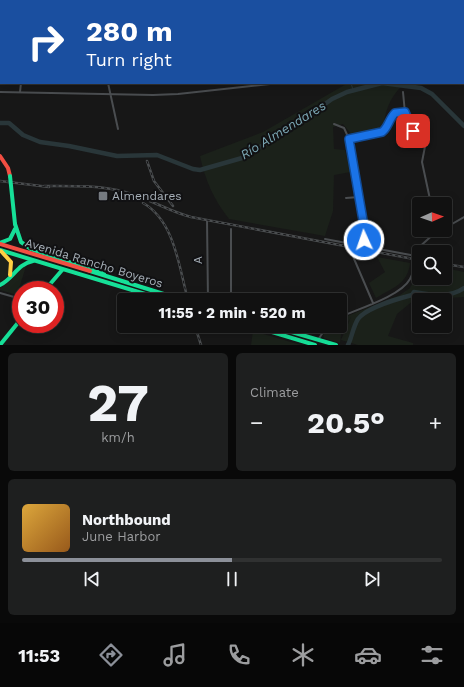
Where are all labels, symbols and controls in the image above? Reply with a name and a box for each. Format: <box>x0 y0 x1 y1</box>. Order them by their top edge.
text: 280 m <box>86 15 173 48</box>
icon: right <box>20 16 72 68</box>
text: Turn right <box>86 49 172 70</box>
water label: Río Almendares <box>238 98 329 162</box>
pin <box>396 114 430 148</box>
icon: arrive <box>402 120 424 142</box>
place label: Almendares <box>112 189 182 203</box>
marker: Almendares <box>97 190 109 202</box>
north arrow <box>412 197 452 237</box>
map controls <box>412 197 452 333</box>
position arrow <box>343 219 385 261</box>
street label: Avenida Rancho Boyeros <box>23 235 165 291</box>
button: search <box>412 245 452 285</box>
street label: A <box>191 256 205 264</box>
speed limit sign: 30 <box>12 281 64 333</box>
button: layers <box>412 293 452 333</box>
text: 11:55 · 2 min · 520 m <box>158 304 306 322</box>
text: 27 <box>87 373 149 434</box>
text: Climate <box>250 385 299 400</box>
text: 20.5° <box>307 405 385 440</box>
text: − <box>250 410 263 435</box>
text: + <box>429 410 442 435</box>
text: km/h <box>101 430 135 445</box>
text: Northbound <box>82 511 171 529</box>
text: June Harbor <box>82 529 161 544</box>
icon: previous <box>81 568 103 590</box>
icon: pause <box>221 568 243 590</box>
icon: next <box>361 568 383 590</box>
icon: directions <box>97 641 125 669</box>
icon: music <box>161 641 189 669</box>
icon: phone <box>225 641 253 669</box>
icon: climate <box>289 641 317 669</box>
icon: car <box>354 641 382 669</box>
icon: filters <box>418 641 446 669</box>
text: 11:53 <box>18 645 60 666</box>

